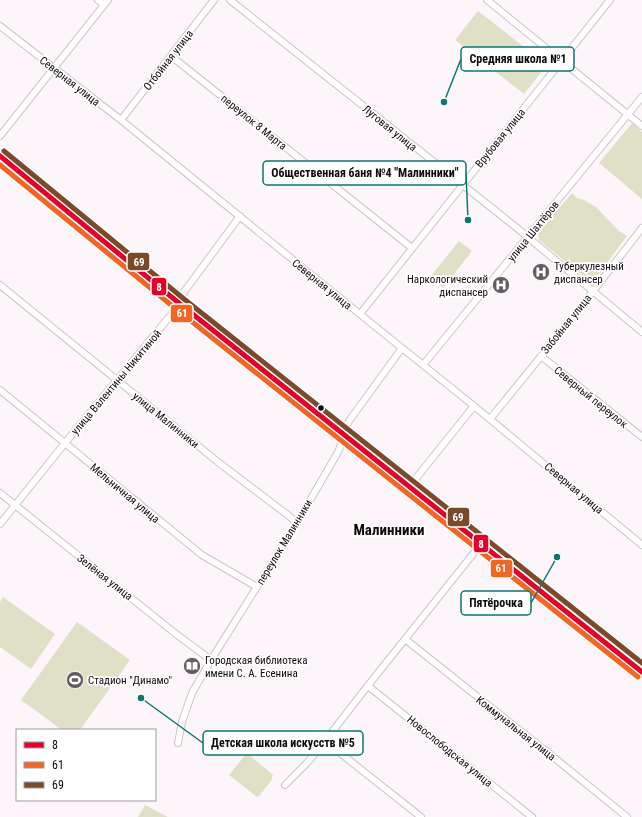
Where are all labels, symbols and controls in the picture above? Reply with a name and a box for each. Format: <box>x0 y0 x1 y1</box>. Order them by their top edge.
street label: Отбойная улица <box>141 28 196 93</box>
callout: Средняя школа №1 <box>461 47 574 71</box>
text: Средняя школа №1 <box>469 52 567 66</box>
street label: Северная улица <box>37 54 102 109</box>
street label: переулок 8 Марта <box>218 92 289 153</box>
street label: Луговая улица <box>360 103 419 154</box>
street label: Врубовая улица <box>473 106 528 170</box>
callout: Общественная баня №4 "Малинники" <box>263 161 466 185</box>
text: Общественная баня №4 "Малинники" <box>271 166 459 180</box>
street label: улица Шахтёров <box>505 198 562 264</box>
line badge: 69 <box>127 252 150 271</box>
text: 69 <box>133 256 145 269</box>
street label: Северная улица <box>289 256 354 312</box>
place label: Туберкулезный диспансер <box>554 260 624 286</box>
hospital icon: Туберкулезный диспансер <box>531 262 551 282</box>
place label: Наркологический диспансер <box>407 273 488 299</box>
hospital icon: Наркологический диспансер <box>491 275 511 295</box>
line badge: 8 <box>151 277 167 296</box>
text: 8 <box>156 281 162 294</box>
street label: Забойная улица <box>538 292 594 357</box>
line badge: 61 <box>170 304 193 323</box>
text: 61 <box>176 307 188 320</box>
street label: улица Валентины Никитиной <box>69 327 164 437</box>
street label: Северный переулок <box>551 364 631 431</box>
street label: улица Малинники <box>130 390 201 451</box>
unlabelled marker <box>316 403 326 413</box>
street label: Северная улица <box>542 460 606 517</box>
street label: Мельничная улица <box>88 461 162 526</box>
street label: переулок Малинники <box>254 497 315 587</box>
line badge: 69 <box>447 507 470 527</box>
text: 69 <box>452 511 464 524</box>
district label: Малинники <box>354 521 424 539</box>
line badge: 8 <box>473 534 489 553</box>
text: 8 <box>478 538 484 551</box>
street label: Зелёная улица <box>74 552 135 603</box>
line badge: 61 <box>490 559 513 578</box>
text: 61 <box>495 562 507 575</box>
callout: Пятёрочка <box>461 591 531 615</box>
text: Пятёрочка <box>469 596 523 610</box>
place label: Городская библиотека имени С. А. Есенина <box>205 654 308 680</box>
library icon: Городская библиотека имени С. А. Есенина <box>182 656 202 676</box>
sports icon: Стадион "Динамо" <box>65 670 85 690</box>
place label: Стадион "Динамо" <box>88 674 172 687</box>
street label: Коммунальная улица <box>473 693 558 763</box>
street label: Новослободская улица <box>404 713 495 790</box>
legend <box>16 729 156 801</box>
callout: Детская школа искусств №5 <box>203 731 363 755</box>
text: Детская школа искусств №5 <box>211 736 355 750</box>
text: 8 <box>52 738 58 752</box>
text: 61 <box>52 758 64 772</box>
text: 69 <box>52 778 64 792</box>

